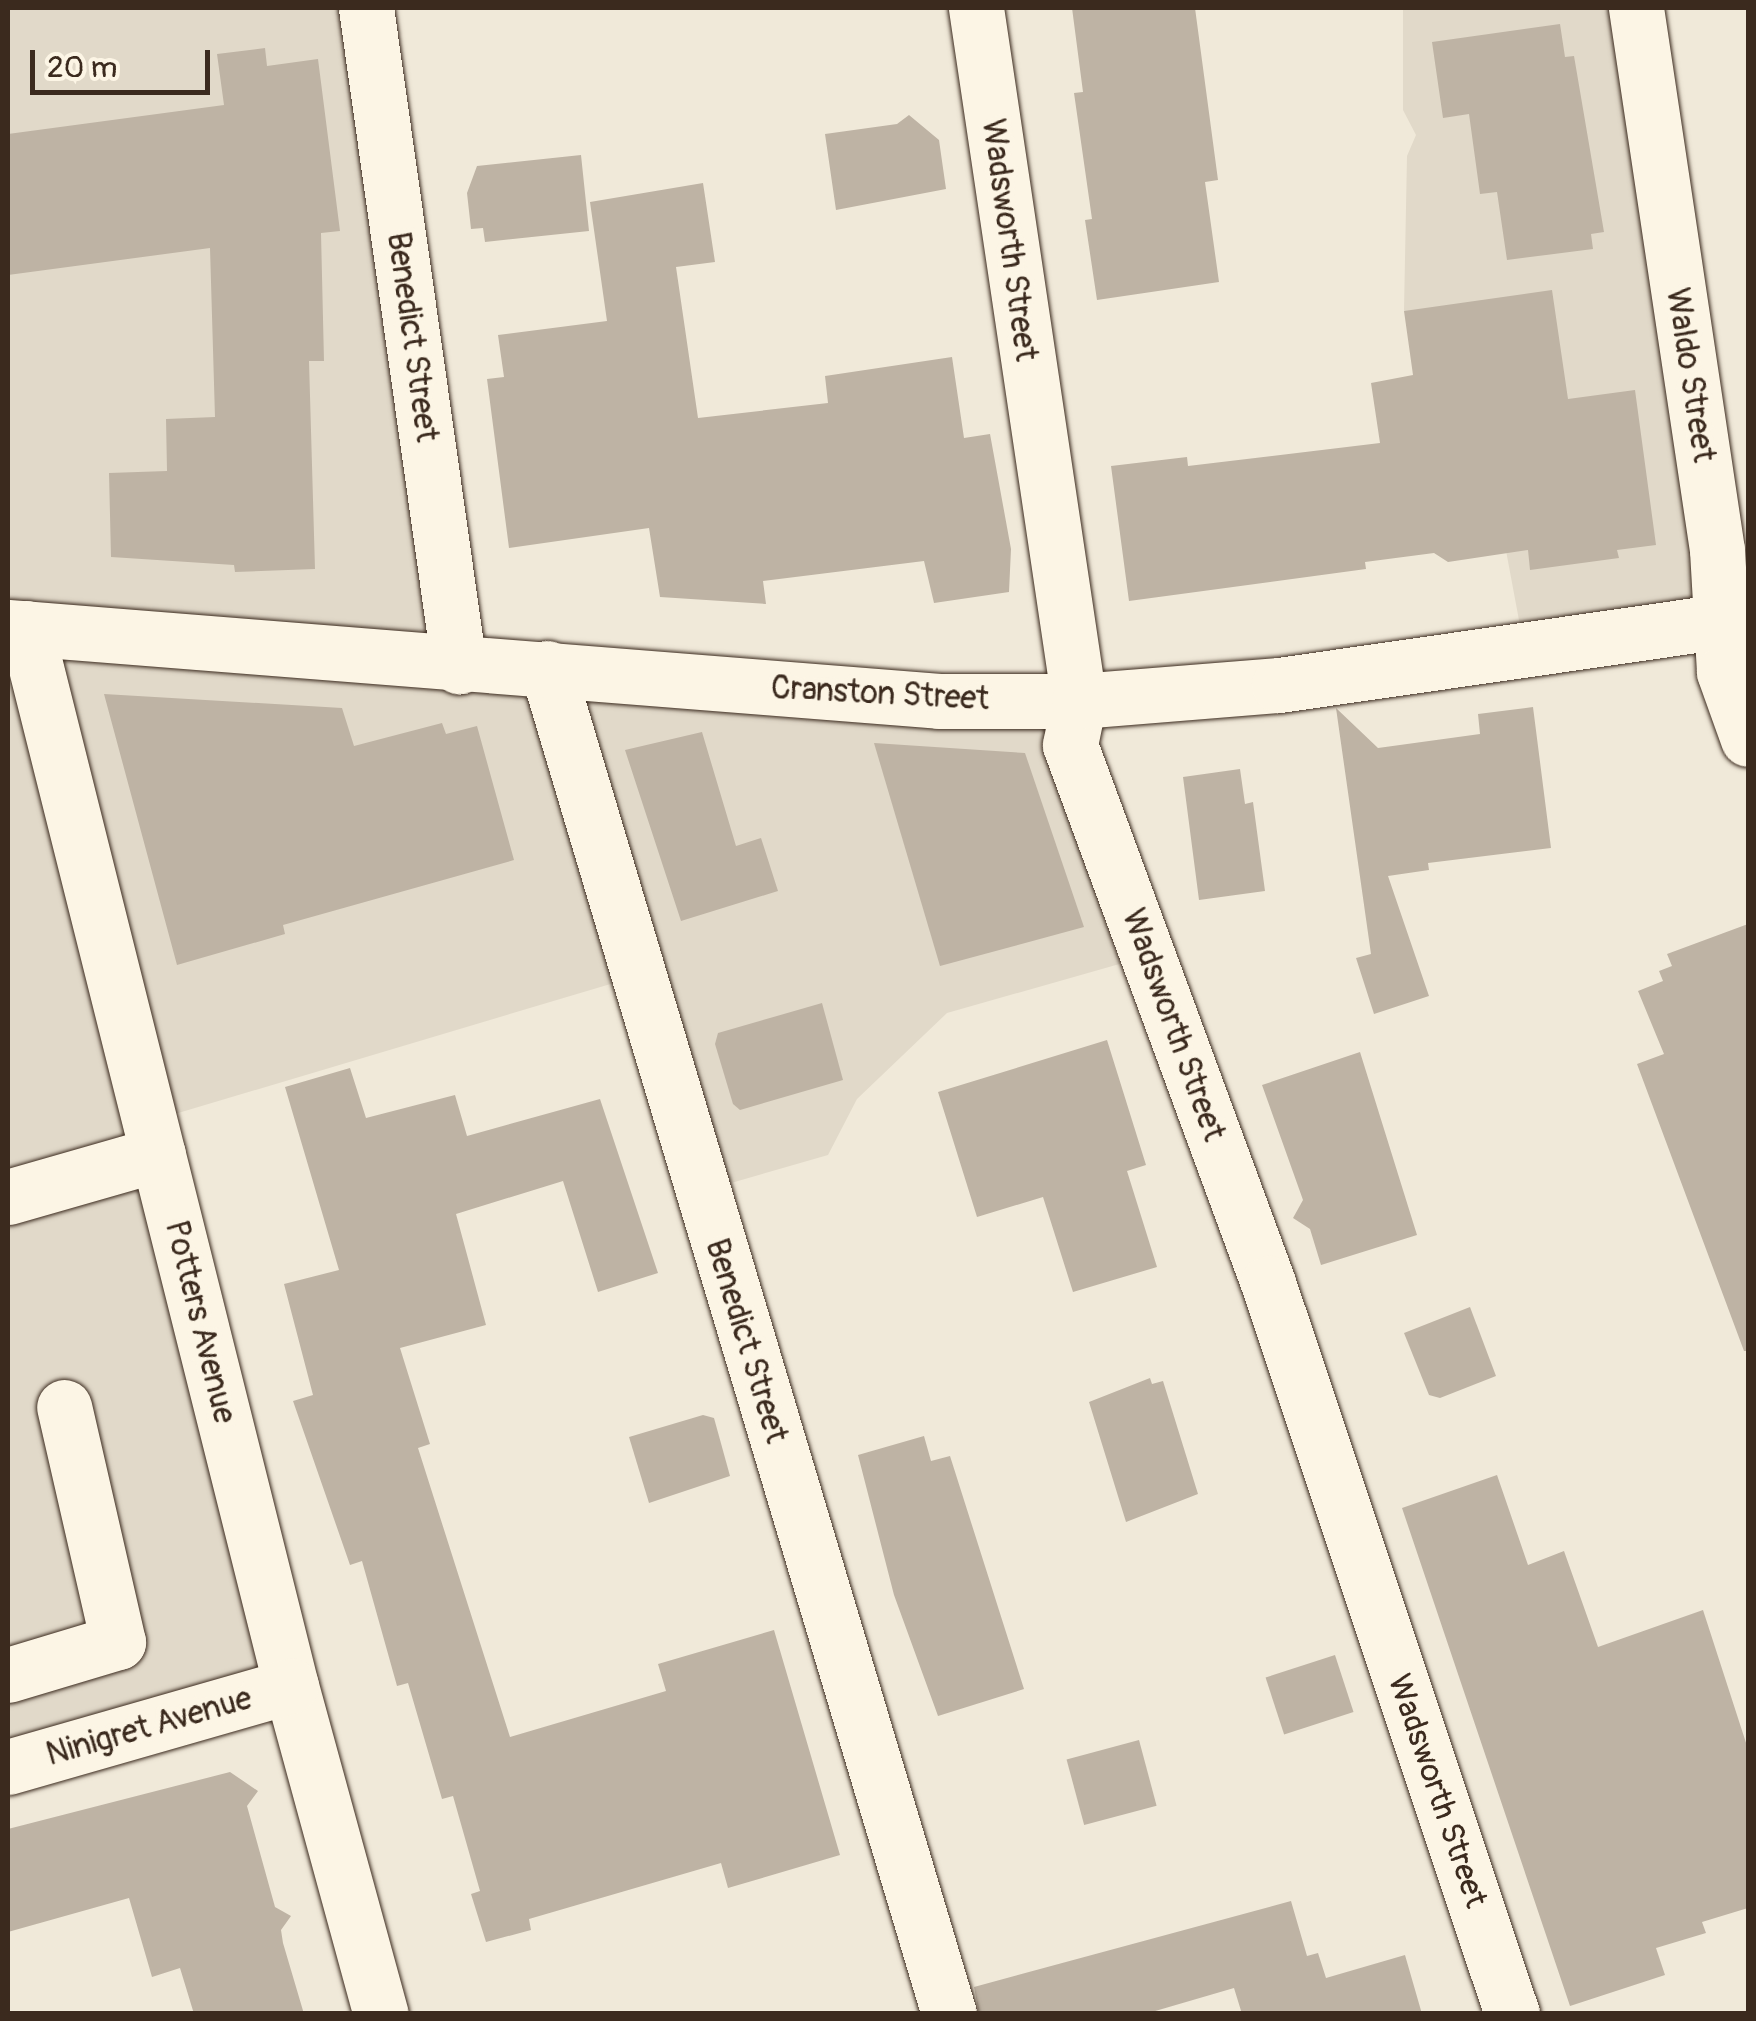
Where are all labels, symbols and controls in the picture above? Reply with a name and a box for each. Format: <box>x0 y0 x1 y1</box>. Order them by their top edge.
scale bar <box>35 30 215 92</box>
text: 20 m <box>47 49 117 86</box>
street label: Wadsworth Street <box>973 116 1045 364</box>
street label: Benedict Street <box>378 230 446 444</box>
street label: Waldo Street <box>1657 285 1723 465</box>
street label: Cranston Street <box>770 669 990 719</box>
street label: Wadsworth Street <box>1113 904 1233 1146</box>
street label: Potters Avenue <box>156 1217 244 1427</box>
street label: Benedict Street <box>697 1234 795 1448</box>
street label: Wadsworth Street <box>1379 1669 1495 1913</box>
street label: Ninigret Avenue <box>42 1679 256 1775</box>

